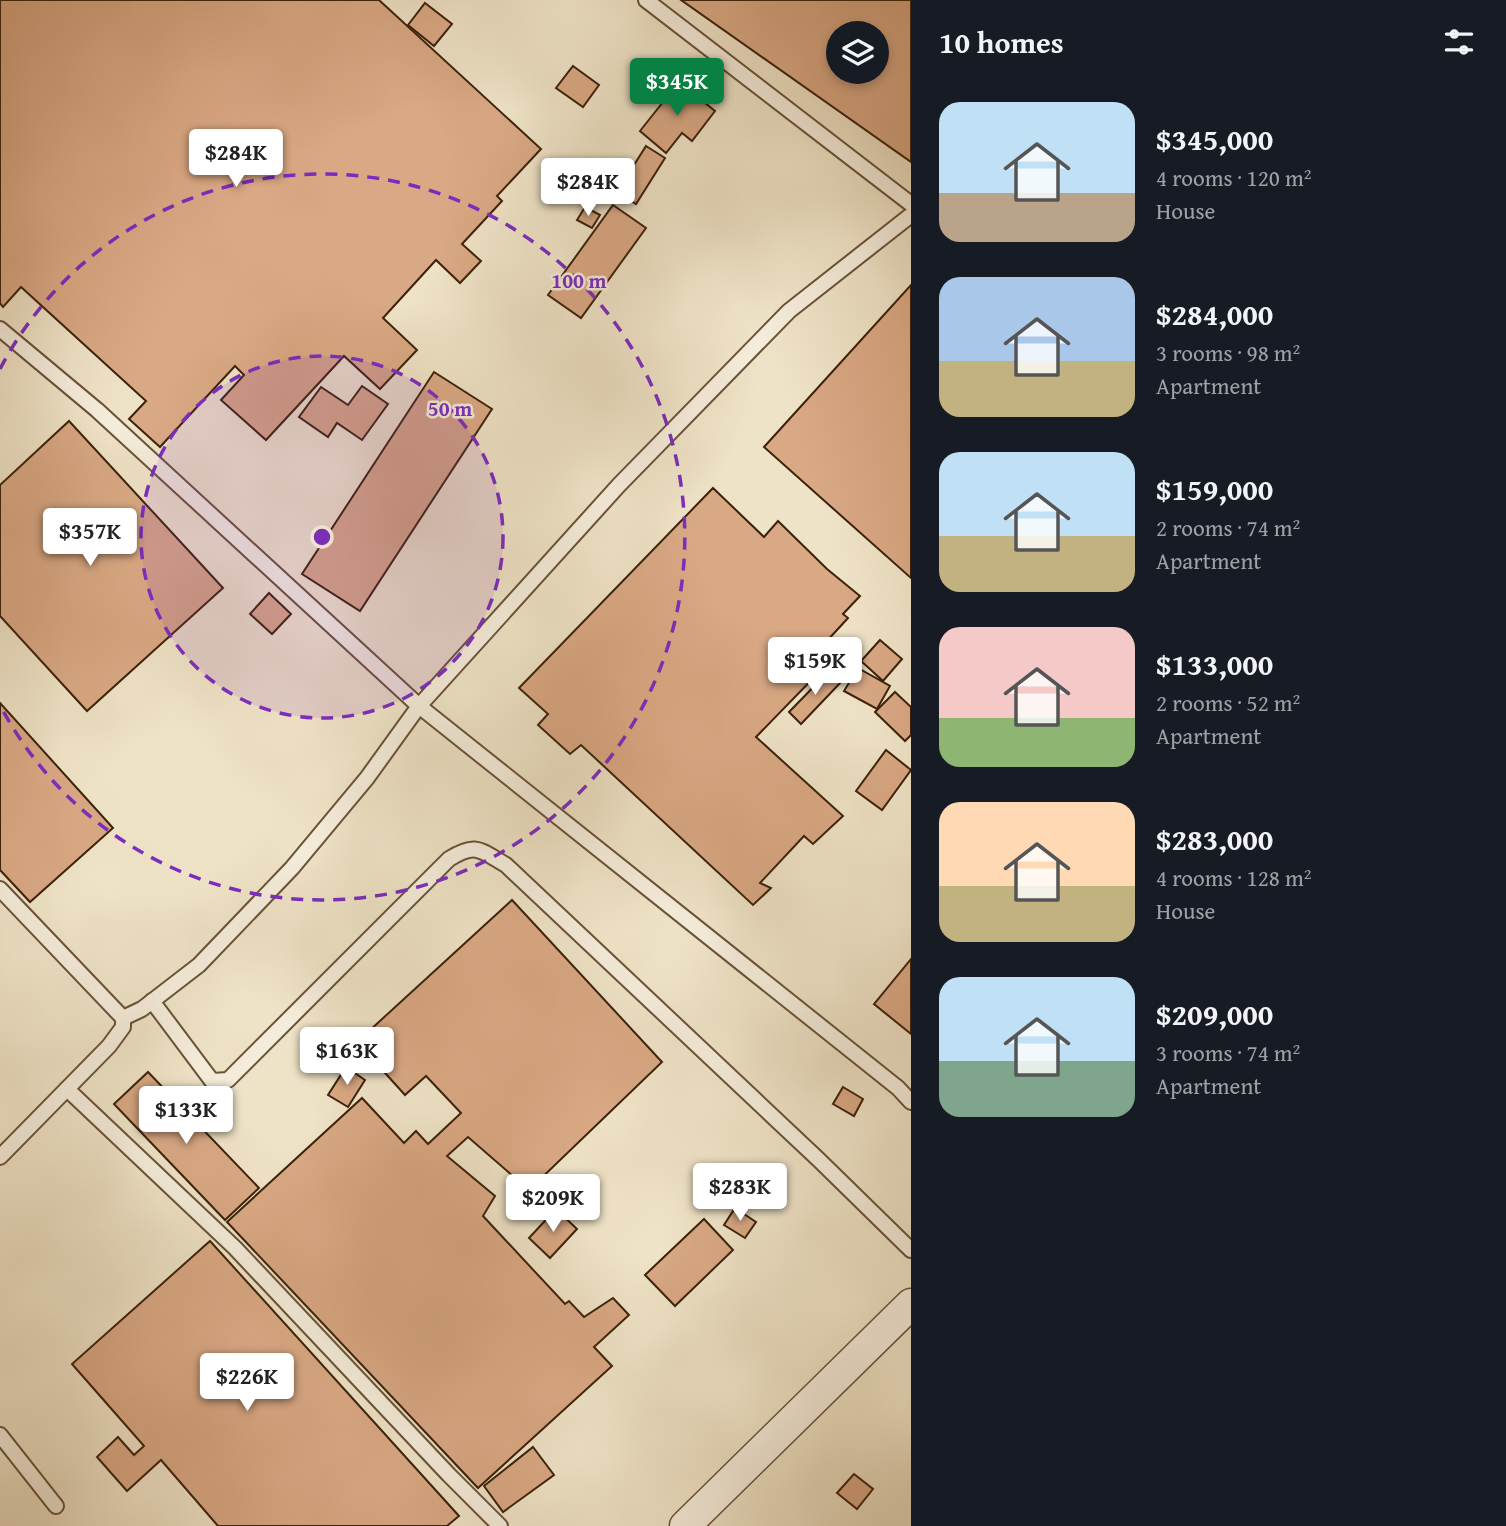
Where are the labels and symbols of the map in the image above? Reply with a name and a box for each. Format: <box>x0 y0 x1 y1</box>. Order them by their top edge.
pin: $345K <box>628 58 726 118</box>
pin: $284K <box>187 130 285 189</box>
pin: $284K <box>539 158 637 218</box>
text: 100 m <box>551 265 607 296</box>
text: 50 m <box>428 393 472 424</box>
pin: $357K <box>41 508 139 568</box>
centre of rings <box>310 525 334 549</box>
pin: $159K <box>766 638 864 697</box>
pin: $163K <box>298 1028 396 1087</box>
pin: $133K <box>137 1086 235 1146</box>
pin: $283K <box>691 1164 789 1223</box>
pin: $209K <box>504 1174 602 1234</box>
pin: $226K <box>198 1354 296 1413</box>

